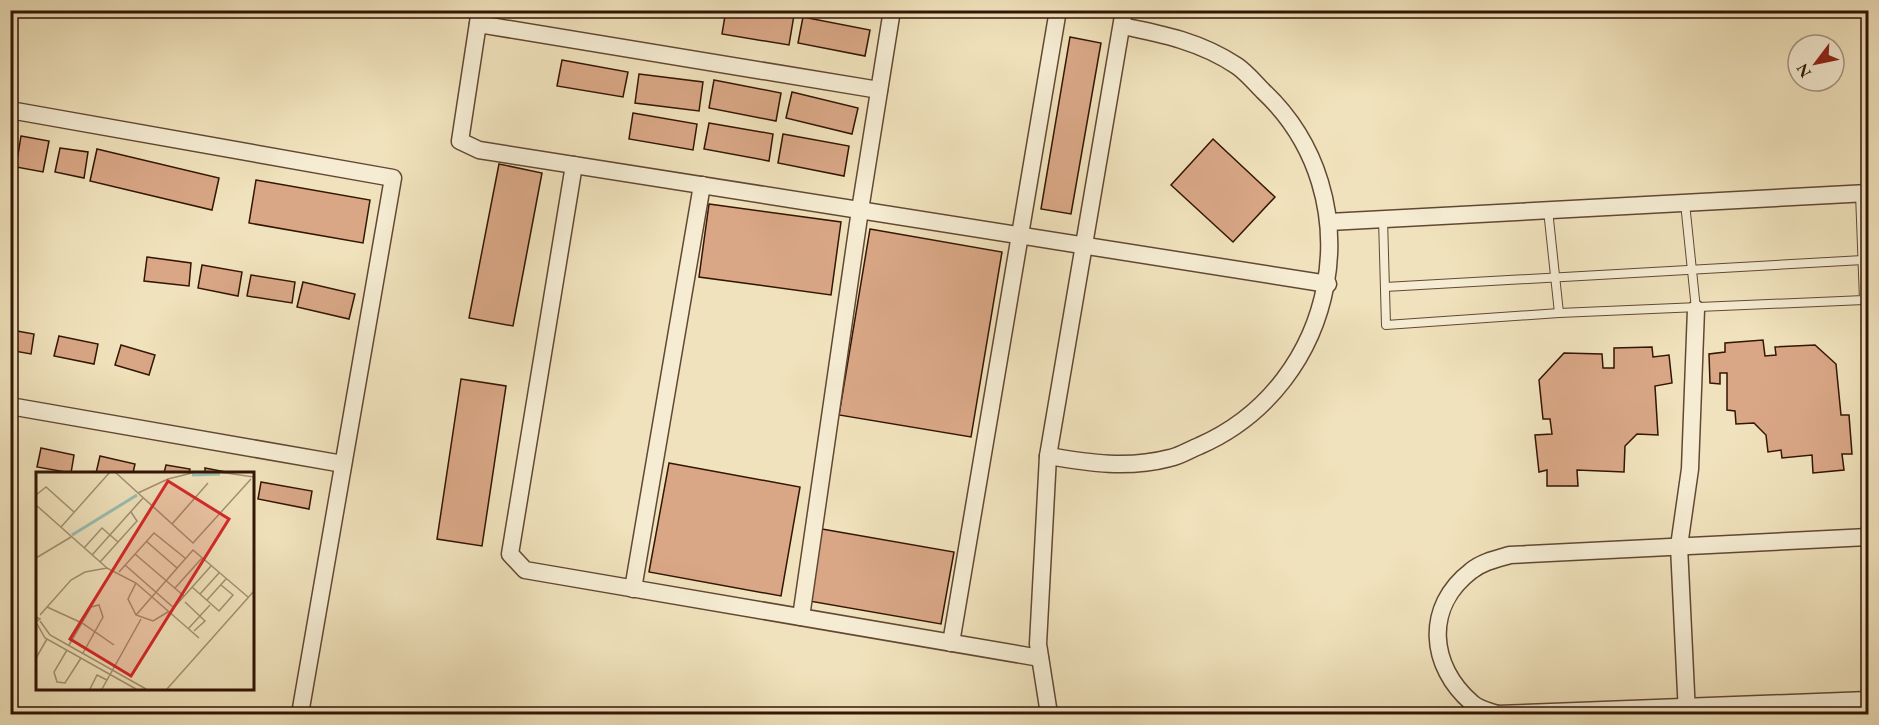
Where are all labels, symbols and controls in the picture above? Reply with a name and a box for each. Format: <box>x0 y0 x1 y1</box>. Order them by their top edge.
north arrow <box>1786 33 1846 93</box>
text: N <box>1791 60 1816 82</box>
inset map <box>36 472 254 689</box>

